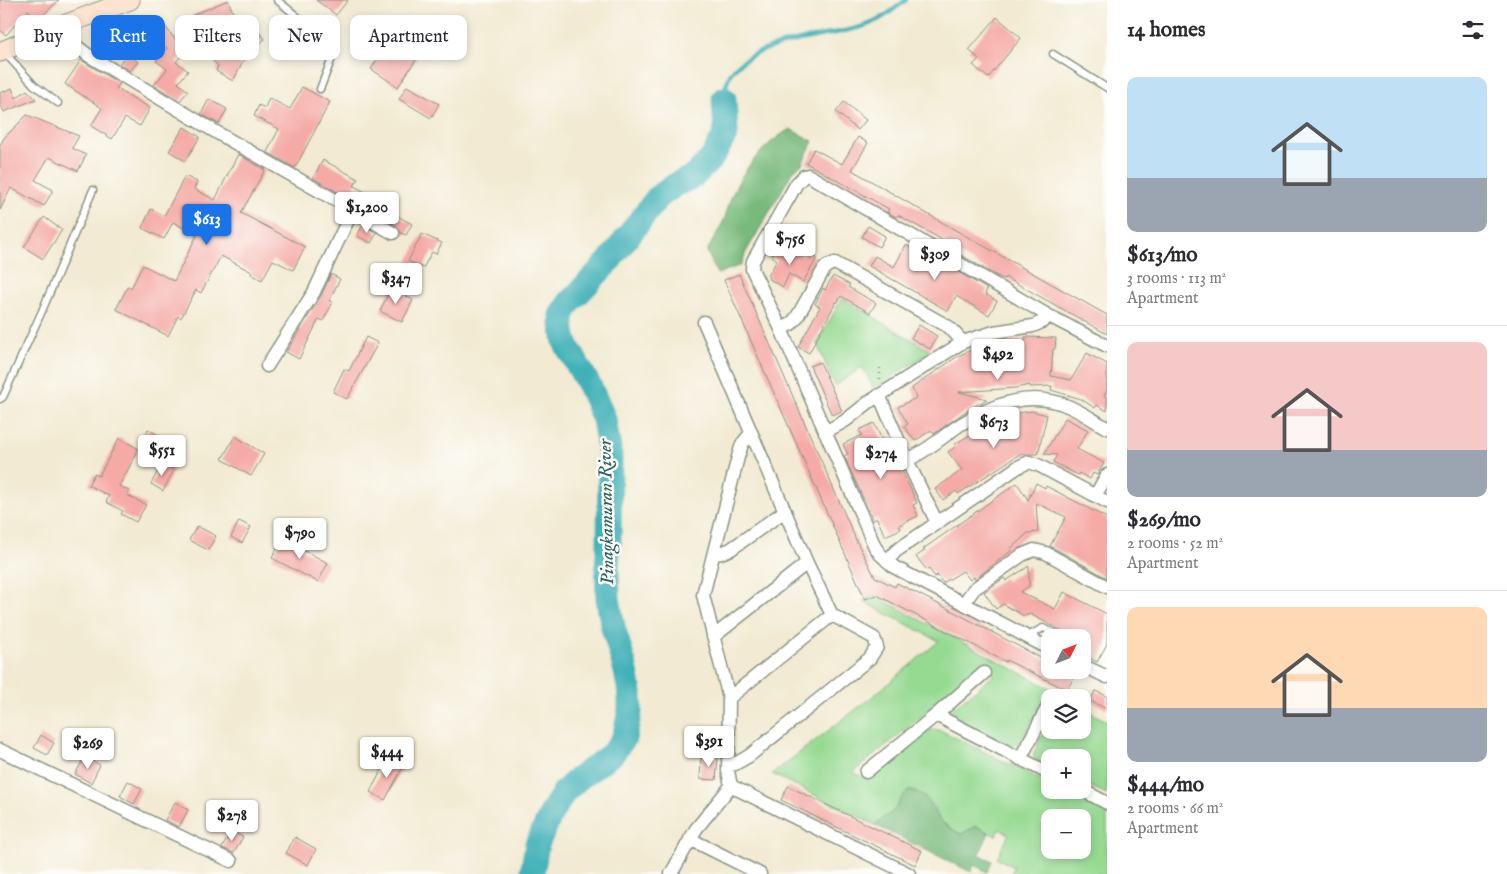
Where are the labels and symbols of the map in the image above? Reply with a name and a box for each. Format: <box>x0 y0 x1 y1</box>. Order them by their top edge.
pin: $1,200 <box>326 192 408 234</box>
pin: $613 <box>177 204 237 246</box>
pin: $756 <box>760 224 820 266</box>
pin: $309 <box>905 238 965 281</box>
pin: $347 <box>366 262 426 305</box>
pin: $492 <box>968 338 1028 381</box>
pin: $673 <box>964 406 1024 449</box>
pin: $551 <box>132 434 192 477</box>
water label: Pinagkamuran River <box>594 437 620 585</box>
pin: $274 <box>851 438 911 480</box>
pin: $790 <box>270 518 330 560</box>
north arrow <box>1041 629 1091 679</box>
pin: $391 <box>679 726 739 768</box>
pin: $269 <box>58 728 118 770</box>
pin: $444 <box>357 736 417 779</box>
pin: $278 <box>202 800 262 842</box>

